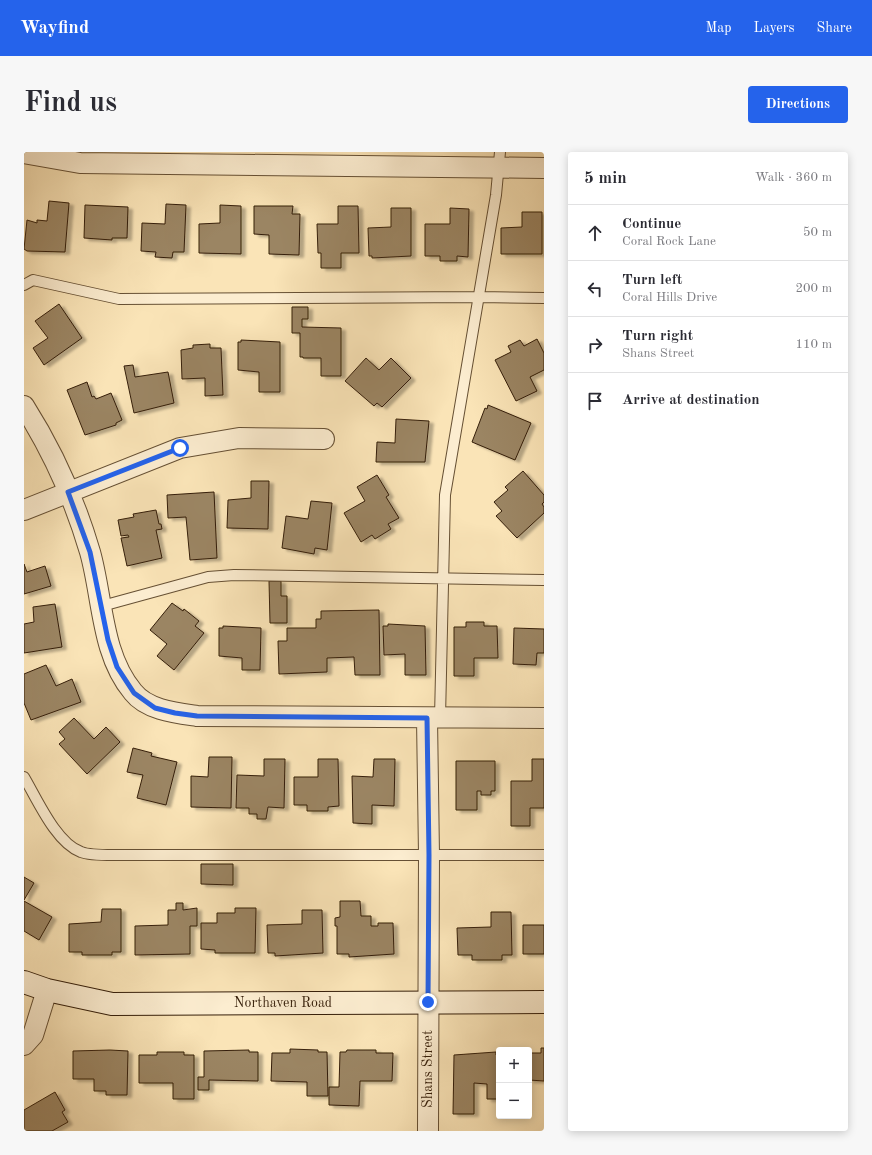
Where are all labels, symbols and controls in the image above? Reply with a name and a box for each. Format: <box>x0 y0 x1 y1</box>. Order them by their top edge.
text: Wayfind <box>20 19 89 38</box>
text: Map <box>706 21 732 35</box>
text: Layers <box>754 21 795 35</box>
text: Share <box>817 21 852 35</box>
button: Directions <box>748 86 848 123</box>
text: Find us <box>24 90 117 118</box>
text: 5 min <box>584 170 627 187</box>
text: Walk · 360 m <box>755 171 832 184</box>
text: Continue <box>622 217 681 232</box>
icon: ahead <box>584 222 606 244</box>
text: 50 m <box>803 226 832 239</box>
text: Coral Rock Lane <box>622 235 716 248</box>
text: Turn left <box>622 273 682 288</box>
icon: left <box>584 278 606 300</box>
text: 200 m <box>795 282 832 295</box>
text: Coral Hills Drive <box>622 291 717 304</box>
text: Turn right <box>622 329 693 344</box>
icon: right <box>584 334 606 356</box>
text: 110 m <box>795 338 832 351</box>
text: Shans Street <box>622 347 694 360</box>
icon: arrive <box>584 390 606 412</box>
text: Arrive at destination <box>622 393 760 408</box>
route start <box>171 439 189 457</box>
route end <box>419 993 437 1011</box>
street label: Northaven Road <box>234 996 332 1010</box>
street label: Shans Street <box>421 1030 435 1108</box>
map controls <box>496 1047 532 1119</box>
button: + <box>496 1047 532 1083</box>
button: − <box>496 1083 532 1119</box>

